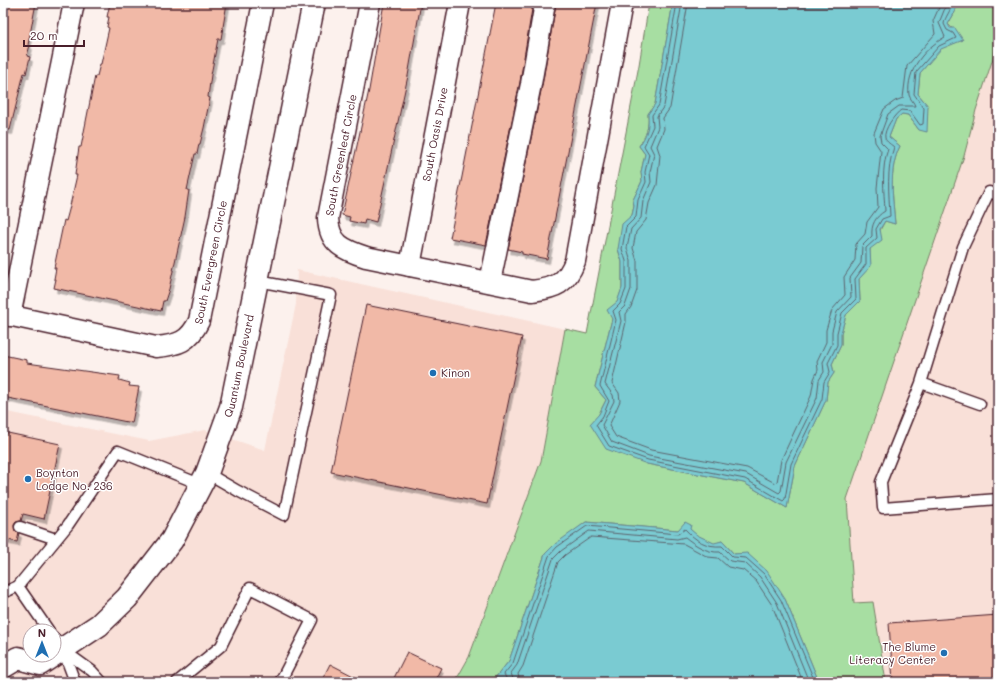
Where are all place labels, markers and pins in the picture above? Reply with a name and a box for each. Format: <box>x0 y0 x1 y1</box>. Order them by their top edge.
place label: Kinon <box>441 365 470 380</box>
marker: Kinon <box>428 368 438 378</box>
place label: Boynton Lodge No. 236 <box>36 465 113 493</box>
marker: Boynton Lodge No. 236 <box>23 474 33 484</box>
place label: The Blume Literacy Center <box>849 639 936 667</box>
marker: The Blume Literacy Center <box>939 648 949 658</box>

